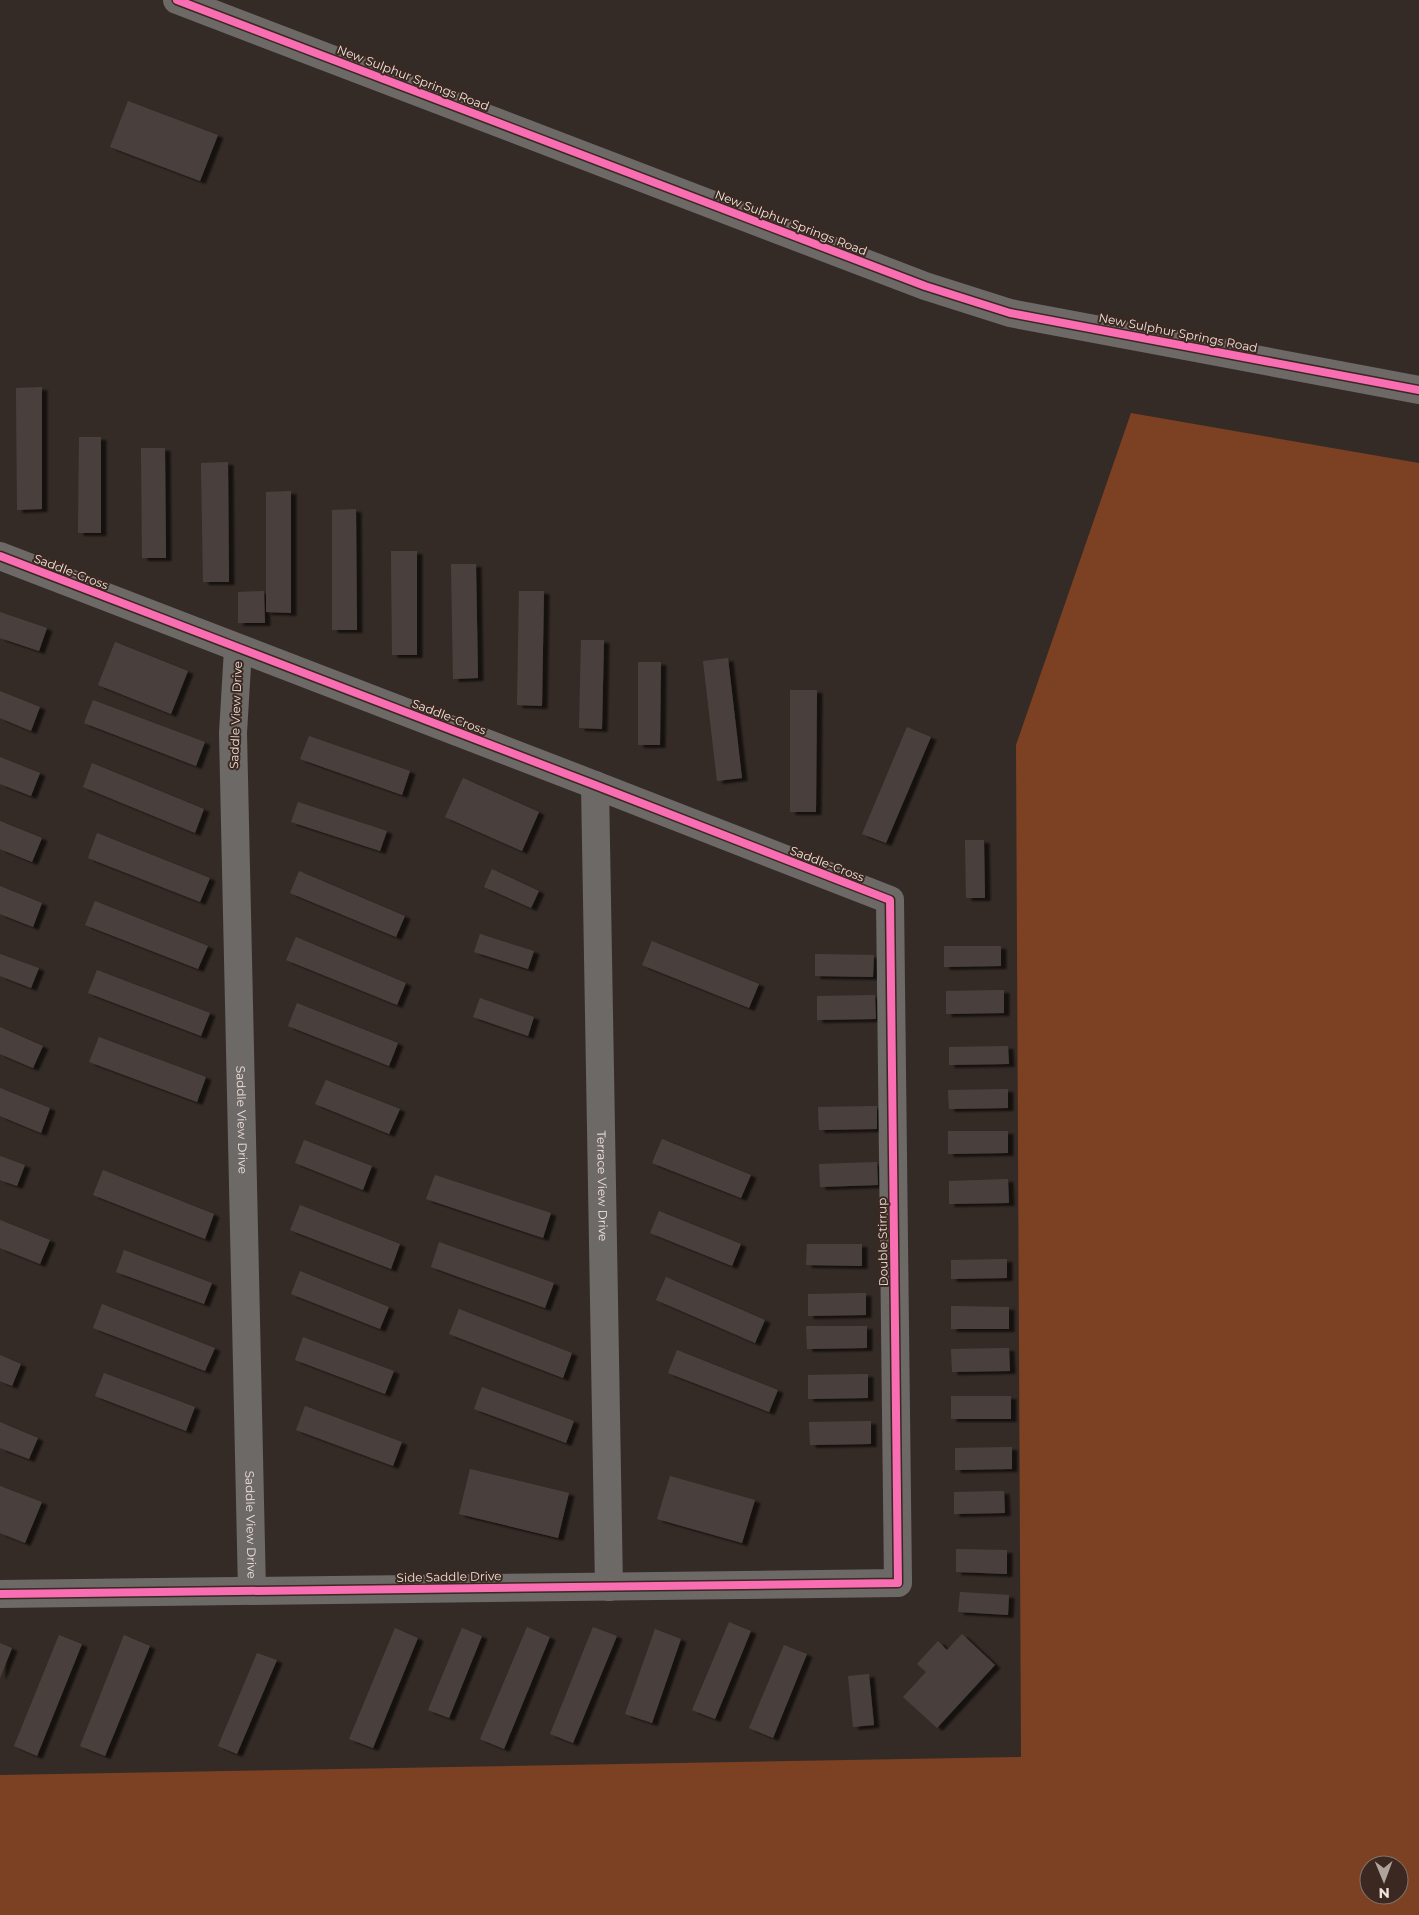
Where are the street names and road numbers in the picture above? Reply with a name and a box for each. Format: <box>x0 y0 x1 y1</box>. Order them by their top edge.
street label: New Sulphur Springs Road <box>335 42 491 114</box>
street label: New Sulphur Springs Road <box>713 187 869 259</box>
street label: New Sulphur Springs Road <box>1097 310 1259 355</box>
street label: Saddle-Cross <box>32 550 111 593</box>
street label: Saddle View Drive <box>226 661 245 769</box>
street label: Saddle-Cross <box>410 695 489 738</box>
street label: Saddle-Cross <box>788 842 867 885</box>
street label: Saddle View Drive <box>233 1066 251 1174</box>
street label: Terrace View Drive <box>594 1131 611 1241</box>
street label: Double Stirrup <box>874 1198 891 1286</box>
street label: Saddle View Drive <box>242 1470 260 1579</box>
street label: Side Saddle Drive <box>396 1568 502 1585</box>

